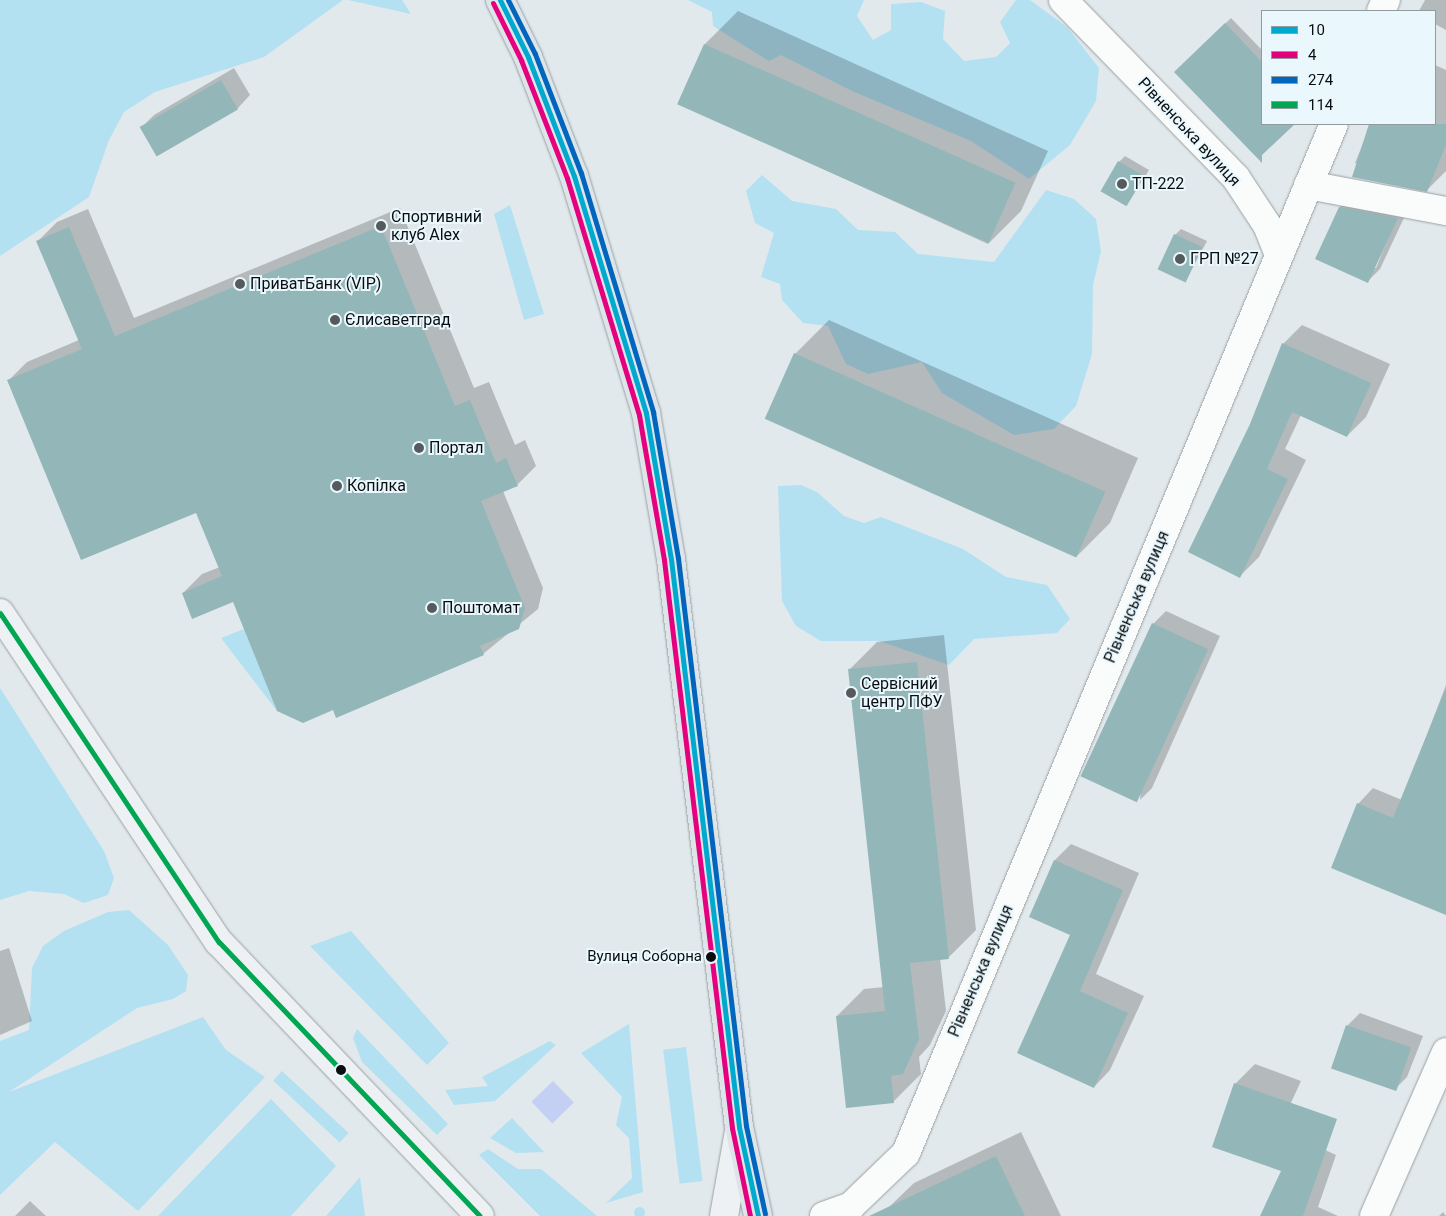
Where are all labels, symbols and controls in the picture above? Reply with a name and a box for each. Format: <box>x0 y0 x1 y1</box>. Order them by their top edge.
legend <box>1261 10 1436 125</box>
text: 10 <box>1308 21 1325 39</box>
text: 4 <box>1308 46 1316 64</box>
text: 274 <box>1308 71 1333 89</box>
street label: Рівненська вулиця <box>1134 74 1244 190</box>
text: 114 <box>1308 96 1333 114</box>
place label: ТП-222 <box>1132 174 1184 194</box>
marker: ТП-222 <box>1116 178 1128 190</box>
place label: Спортивний клуб Alex <box>391 207 482 245</box>
marker: Спортивний клуб Alex <box>375 220 387 232</box>
place label: ГРП №27 <box>1190 249 1259 269</box>
marker: ГРП №27 <box>1174 253 1186 265</box>
place label: ПриватБанк (VIP) <box>250 274 382 294</box>
marker: ПриватБанк (VIP) <box>234 278 246 290</box>
place label: Єлисаветград <box>345 310 451 330</box>
marker: Єлисаветград <box>329 314 341 326</box>
place label: Портал <box>429 438 483 458</box>
marker: Портал <box>413 442 425 454</box>
place label: Копілка <box>347 476 406 496</box>
marker: Копілка <box>331 480 343 492</box>
street label: Рівненська вулиця <box>1100 528 1174 666</box>
place label: Поштомат <box>442 598 520 618</box>
marker: Поштомат <box>426 602 438 614</box>
place label: Cервісний центр ПФУ <box>861 674 943 712</box>
marker: Cервісний центр ПФУ <box>845 687 857 699</box>
street label: Рівненська вулиця <box>944 902 1018 1040</box>
place label: Вулиця Соборна <box>587 948 702 966</box>
marker: Вулиця Соборна <box>706 952 716 962</box>
unlabelled marker <box>336 1065 346 1075</box>

